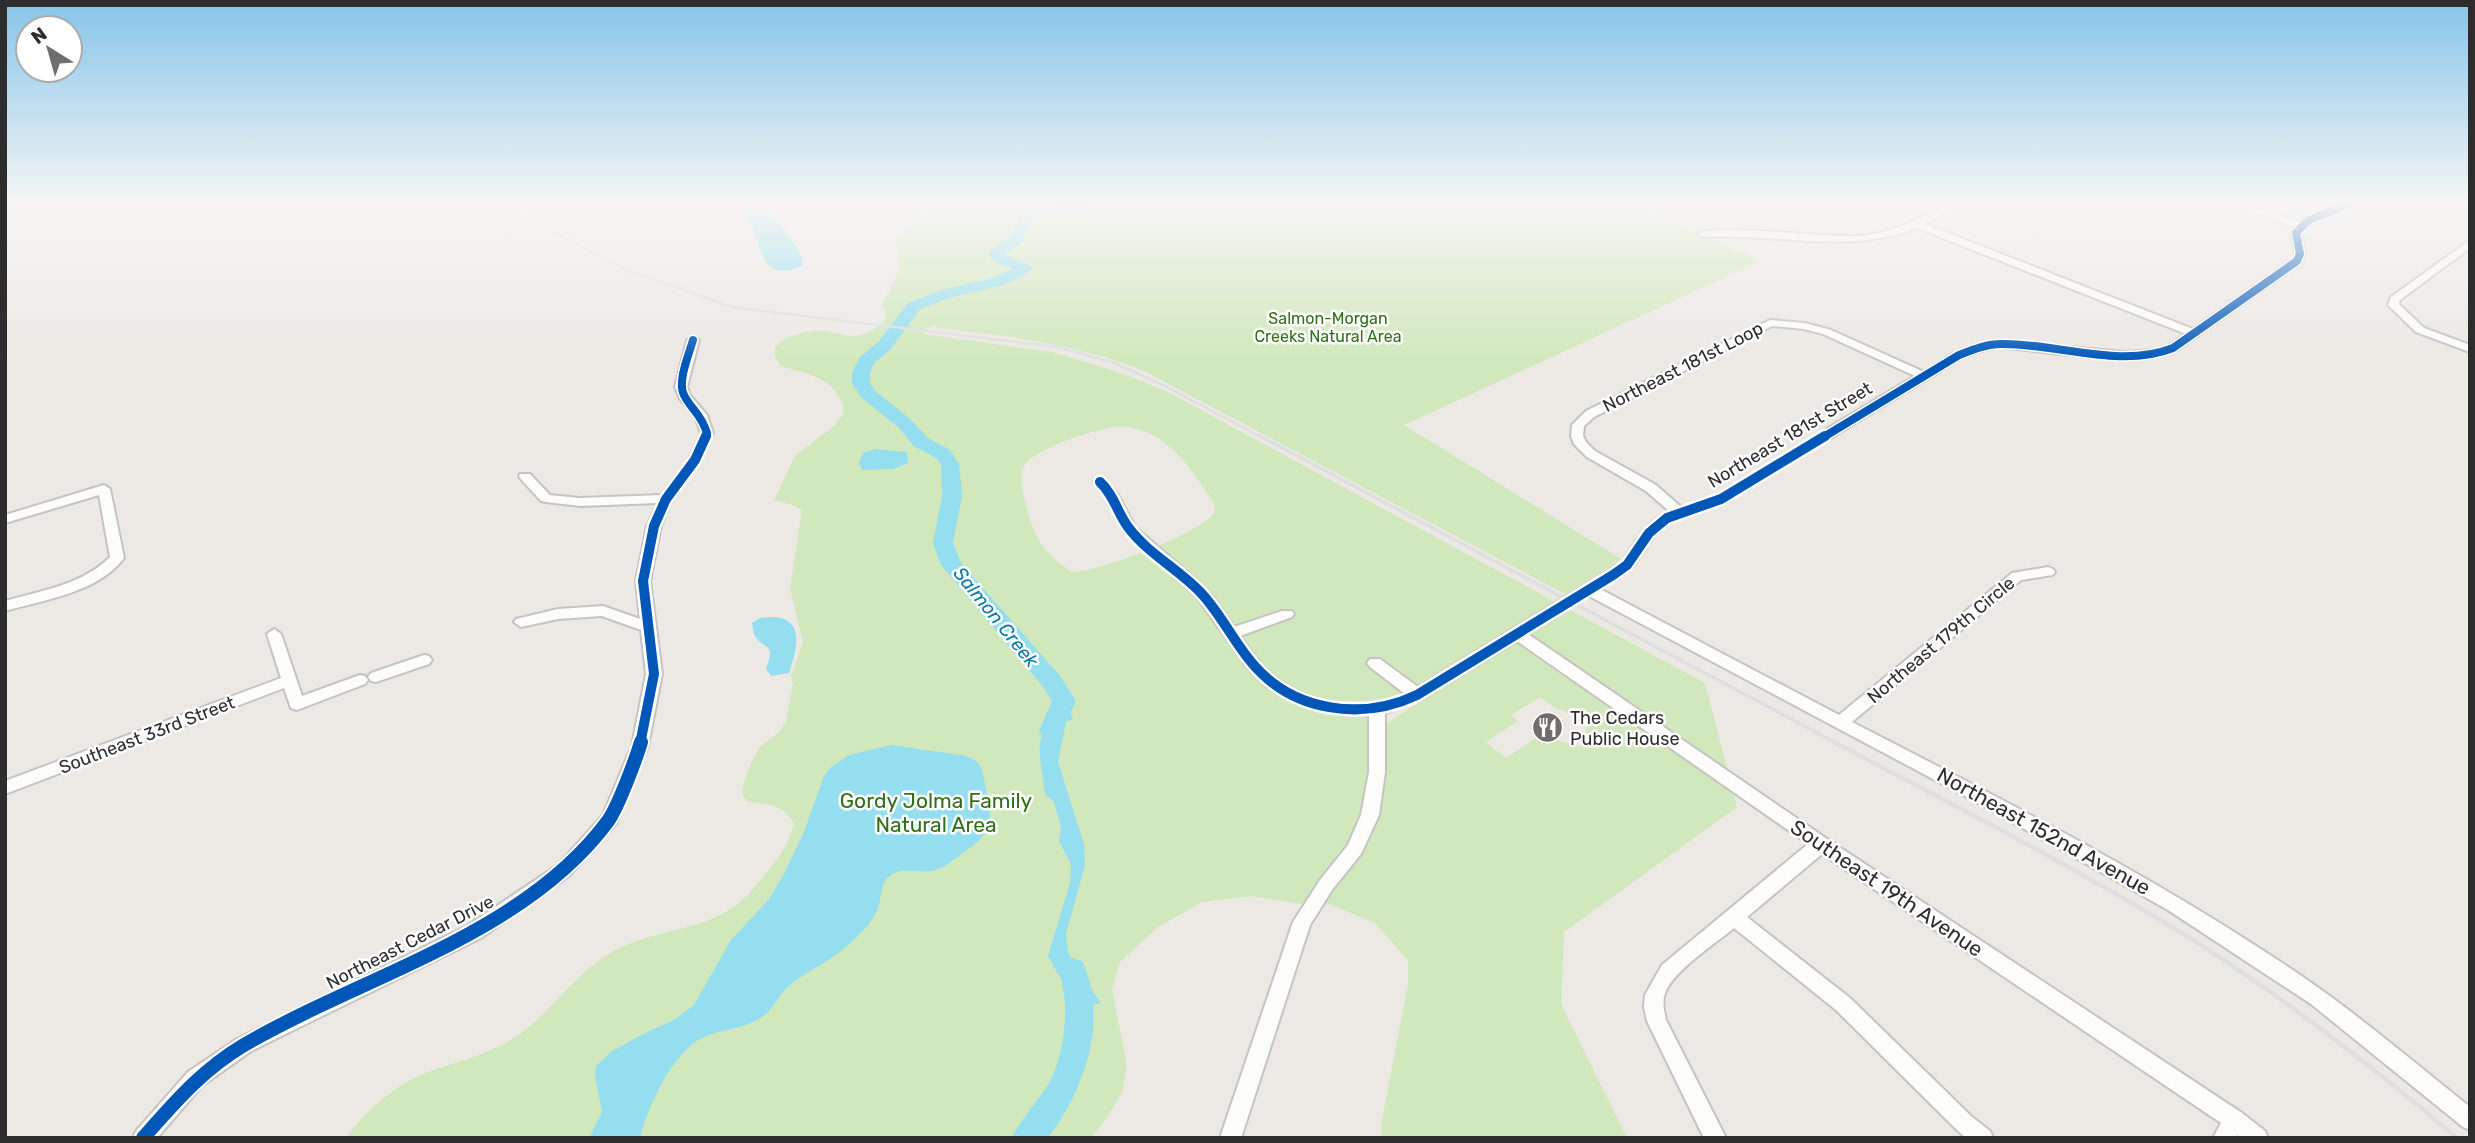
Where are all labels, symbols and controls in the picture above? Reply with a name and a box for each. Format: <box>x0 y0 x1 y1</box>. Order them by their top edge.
north arrow <box>14 14 84 84</box>
text: N <box>27 23 51 49</box>
park label: Salmon-Morgan Creeks Natural Area <box>1254 309 1402 346</box>
street label: Northeast 181st Loop <box>1599 317 1767 417</box>
street label: Northeast 181st Street <box>1704 377 1876 493</box>
water label: Salmon Creek <box>949 562 1044 672</box>
street label: Northeast 179th Circle <box>1863 572 2019 708</box>
street label: Southeast 33rd Street <box>56 691 238 779</box>
place label: The Cedars Public House <box>1570 707 1679 750</box>
restaurant icon: The Cedars Public House <box>1530 711 1564 745</box>
street label: Northeast 152nd Avenue <box>1933 762 2155 900</box>
park label: Gordy Jolma Family Natural Area <box>840 788 1033 837</box>
street label: Southeast 19th Avenue <box>1786 814 1988 962</box>
street label: Northeast Cedar Drive <box>323 890 497 994</box>

